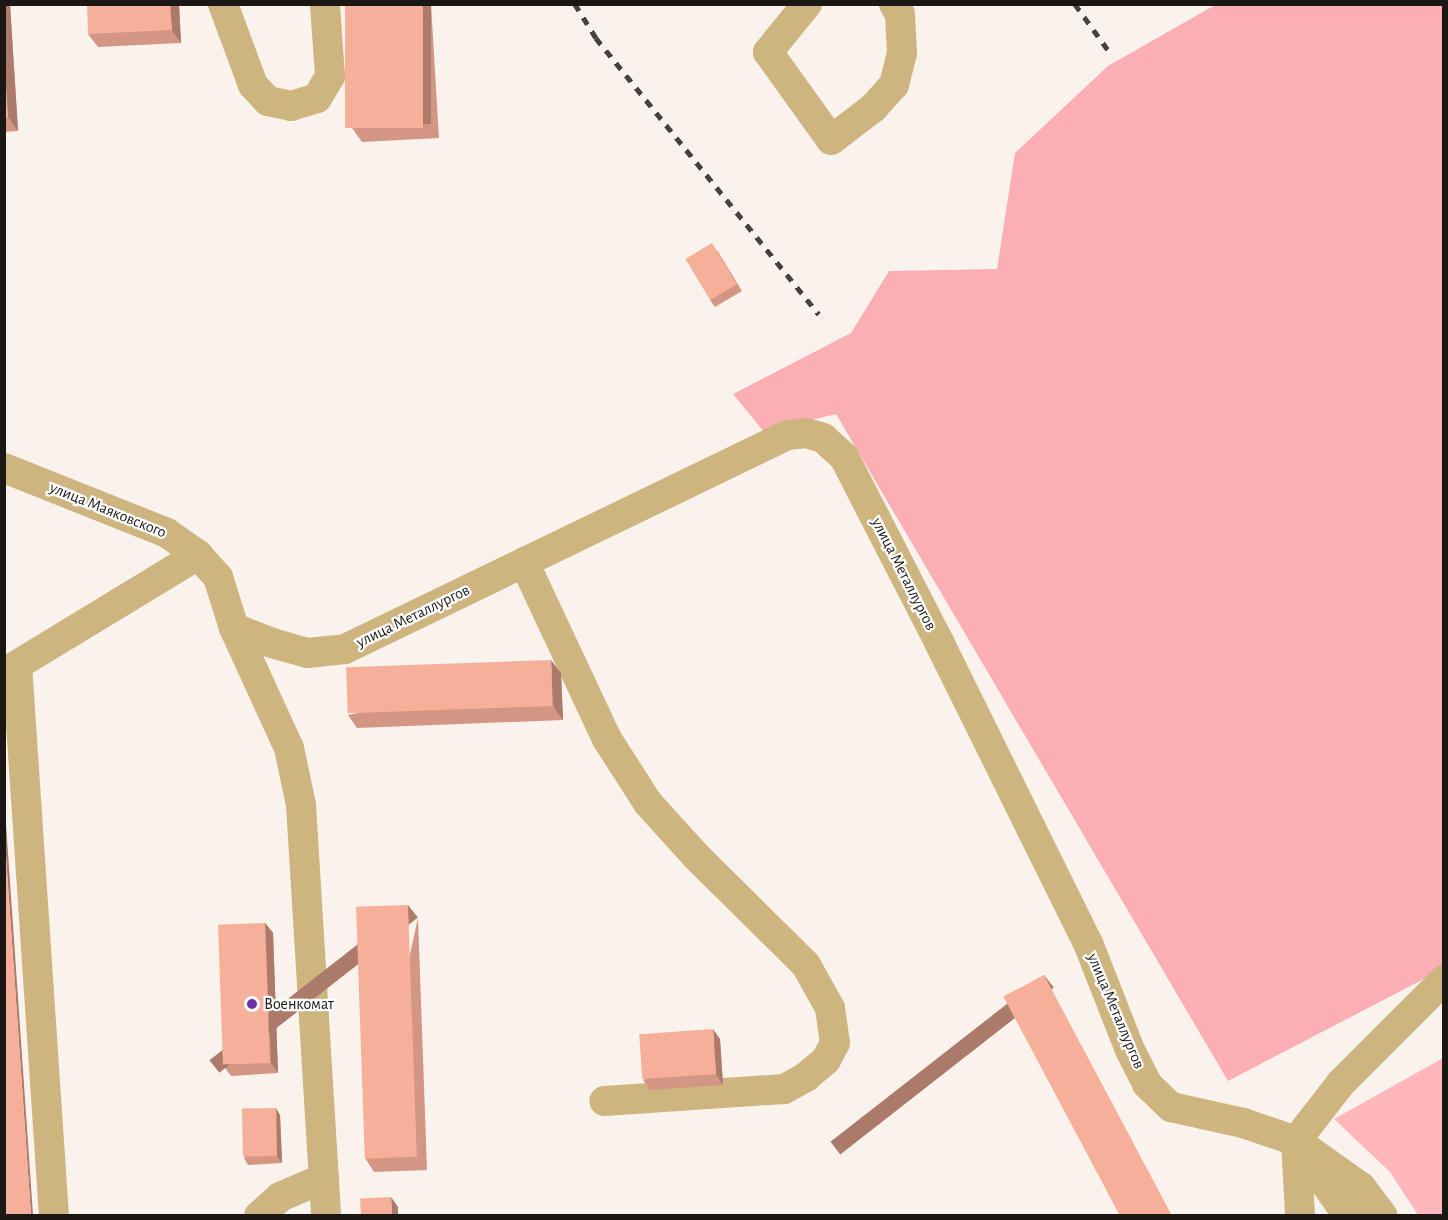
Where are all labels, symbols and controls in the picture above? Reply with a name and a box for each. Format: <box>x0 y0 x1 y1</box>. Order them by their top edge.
street label: улица Маяковского <box>47 478 169 542</box>
street label: улица Металлургов <box>867 515 941 633</box>
street label: улица Металлургов <box>353 580 473 652</box>
street label: улица Металлургов <box>1083 950 1149 1072</box>
place label: Военкомат <box>264 994 334 1014</box>
marker: Военкомат <box>245 997 259 1011</box>

